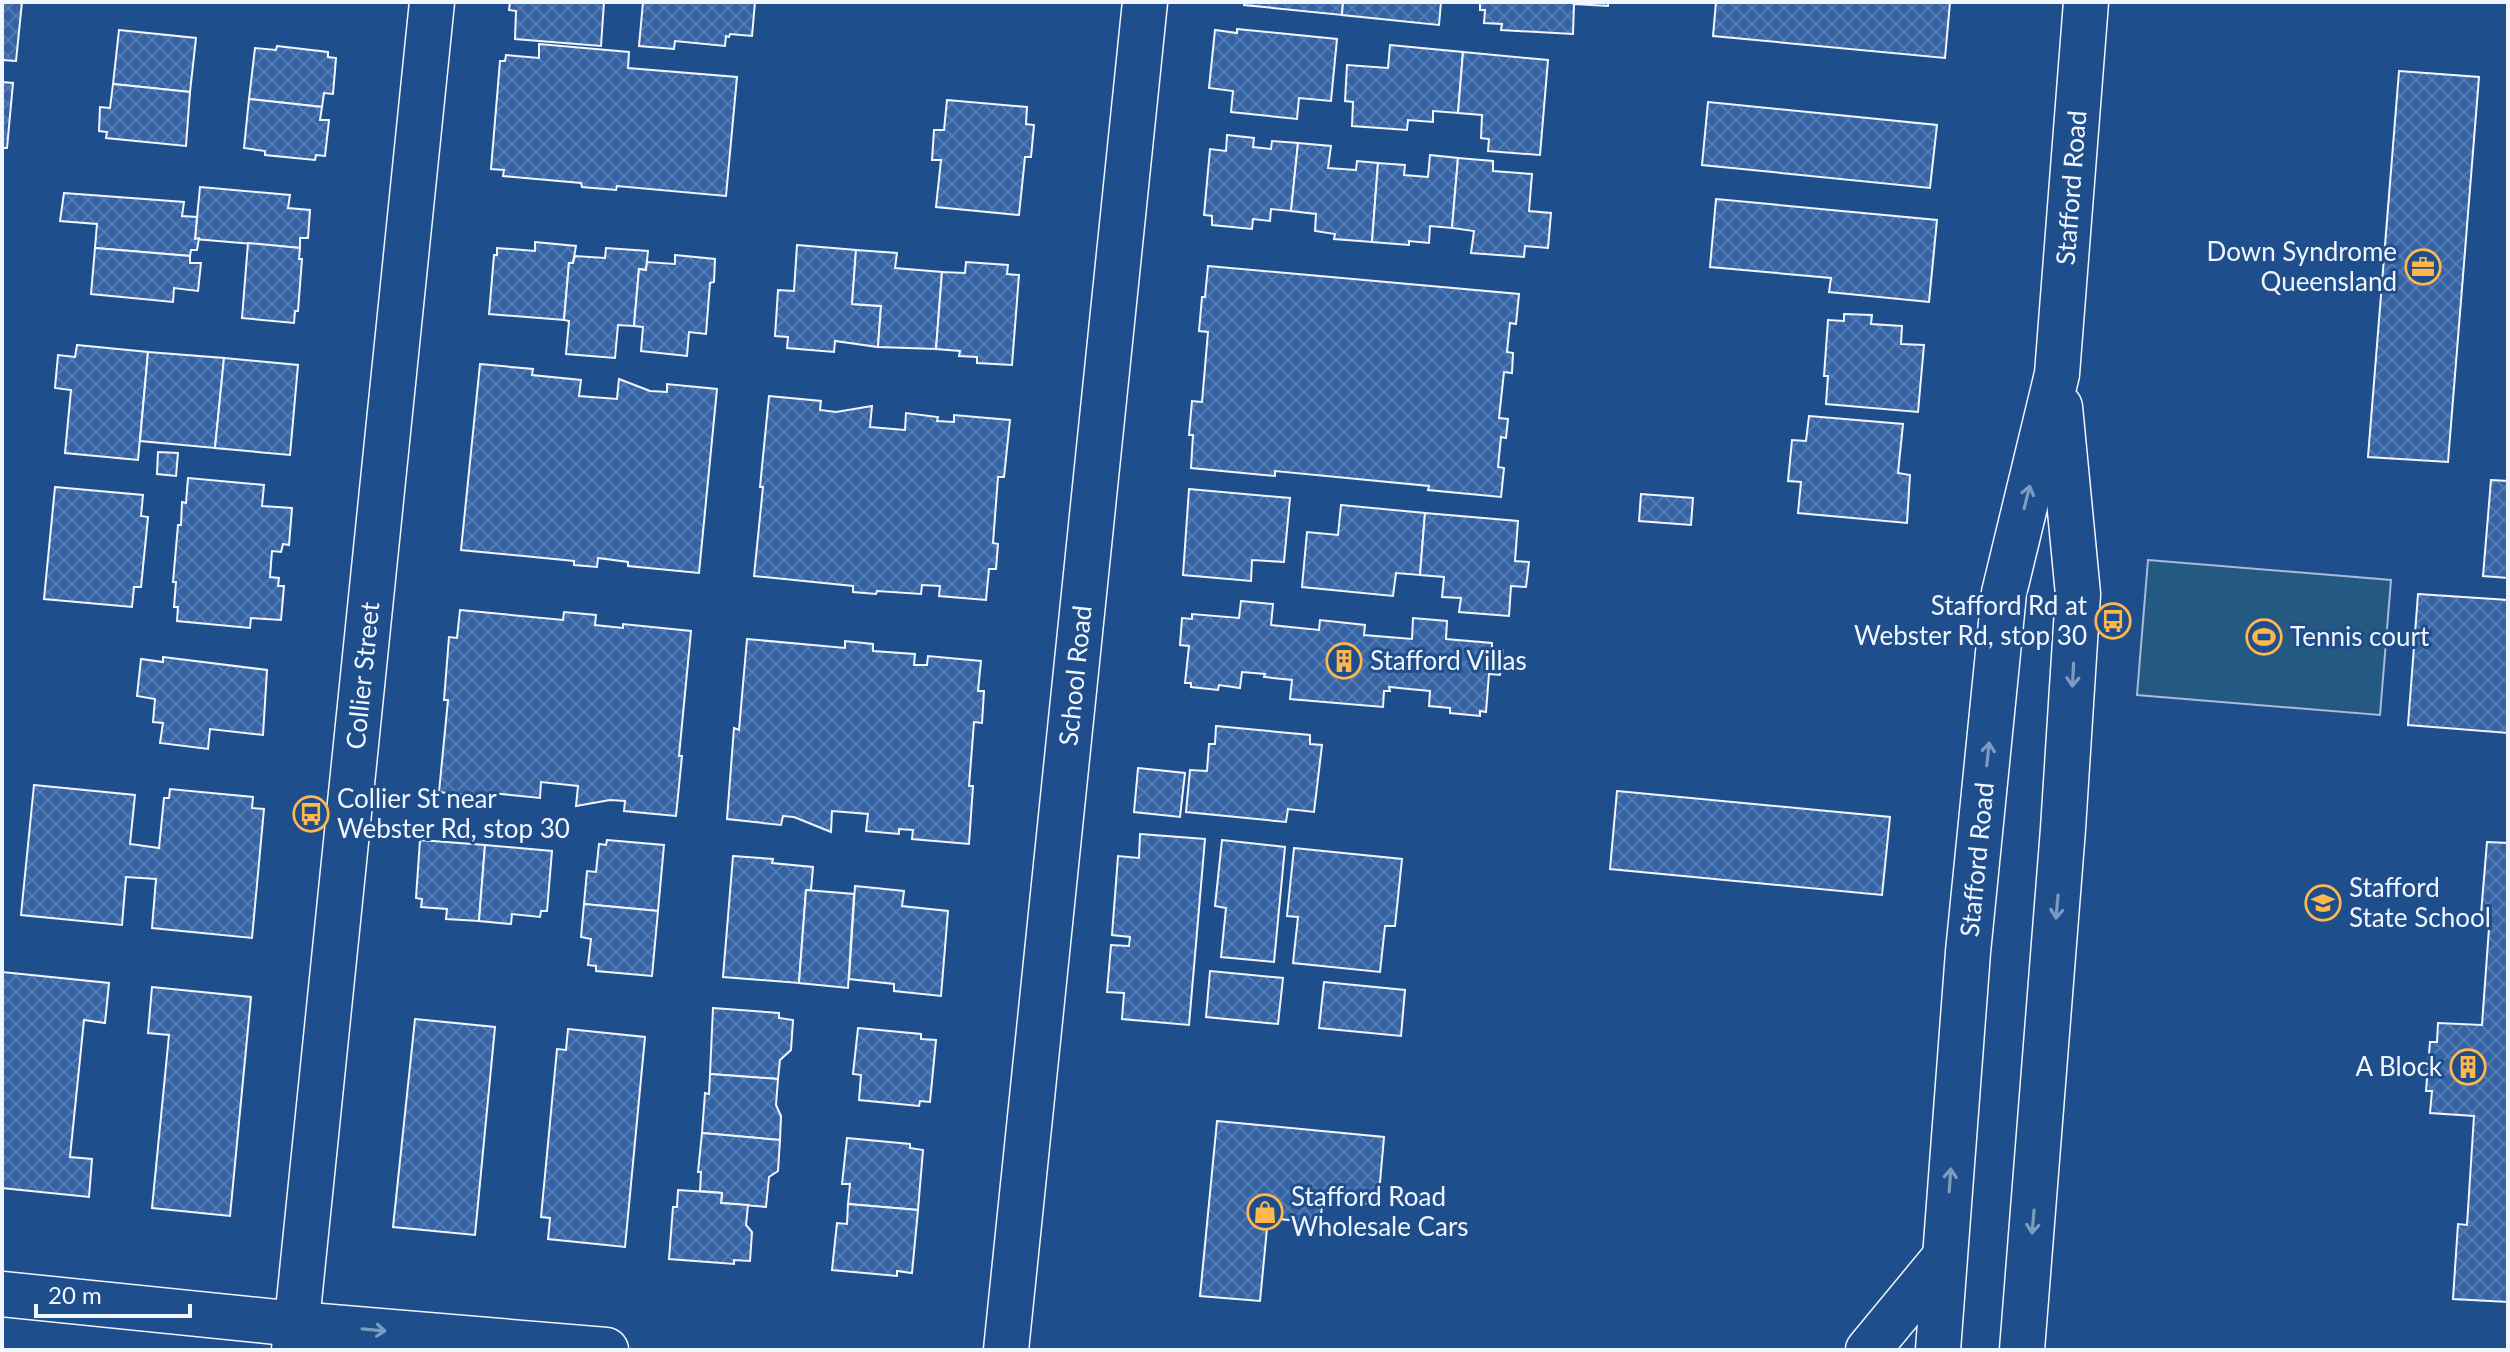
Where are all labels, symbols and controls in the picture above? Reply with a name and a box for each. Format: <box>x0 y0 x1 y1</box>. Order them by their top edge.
street label: Stafford Road <box>2049 109 2092 266</box>
place label: Down Syndrome Queensland <box>2207 235 2397 297</box>
office icon: Down Syndrome Queensland <box>2404 248 2442 286</box>
one-way arrow <box>2020 485 2035 511</box>
place label: Stafford Rd at Webster Rd, stop 30 <box>1854 589 2088 651</box>
street label: Collier Street <box>339 599 386 751</box>
bus stop icon: Stafford Rd at Webster Rd, stop 30 <box>2094 602 2132 640</box>
street label: School Road <box>1051 604 1098 747</box>
sports icon: Tennis court <box>2245 618 2283 656</box>
place label: Tennis court <box>2290 620 2430 652</box>
building icon: Stafford Villas <box>1325 642 1363 680</box>
place label: Stafford Villas <box>1370 644 1527 676</box>
one-way arrow <box>2065 661 2080 688</box>
one-way arrow <box>1980 741 1995 768</box>
street label: Stafford Road <box>1953 781 2000 938</box>
place label: Collier St near Webster Rd, stop 30 <box>337 782 570 844</box>
bus stop icon: Collier St near Webster Rd, stop 30 <box>292 795 330 833</box>
place label: Stafford State School <box>2349 871 2491 933</box>
school or university icon: Stafford State School <box>2304 884 2342 922</box>
one-way arrow <box>2049 893 2064 919</box>
building icon: A Block <box>2449 1048 2487 1086</box>
place label: A Block <box>2356 1050 2443 1082</box>
one-way arrow <box>1943 1167 1958 1194</box>
place label: Stafford Road Wholesale Cars <box>1291 1180 1469 1242</box>
shop icon: Stafford Road Wholesale Cars <box>1246 1193 1284 1231</box>
one-way arrow <box>2025 1208 2040 1234</box>
scale bar <box>36 1268 190 1318</box>
text: 20 m <box>48 1280 102 1309</box>
one-way arrow <box>360 1323 387 1338</box>

